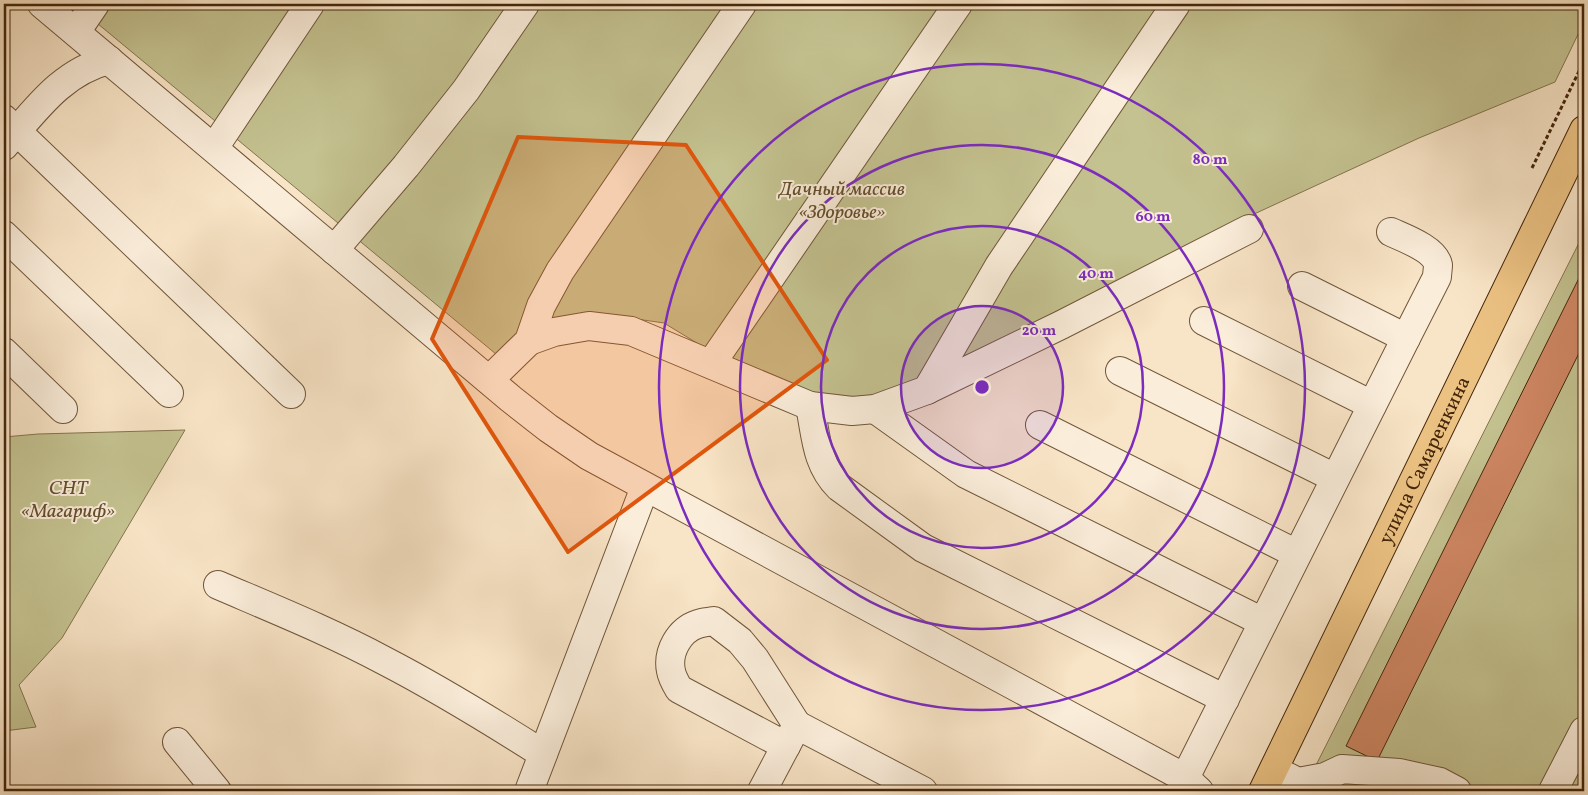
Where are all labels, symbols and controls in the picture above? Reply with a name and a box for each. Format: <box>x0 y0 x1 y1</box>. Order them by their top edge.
text: 80 m <box>1193 150 1228 171</box>
park label: Дачный массив «Здоровье» <box>777 176 905 227</box>
text: 60 m <box>1136 207 1171 228</box>
text: 40 m <box>1078 264 1114 285</box>
text: 20 m <box>1022 321 1057 342</box>
street label: улица Самаренкина <box>1373 372 1478 550</box>
centre of rings <box>973 378 991 396</box>
park label: СНТ «Магариф» <box>21 475 115 526</box>

